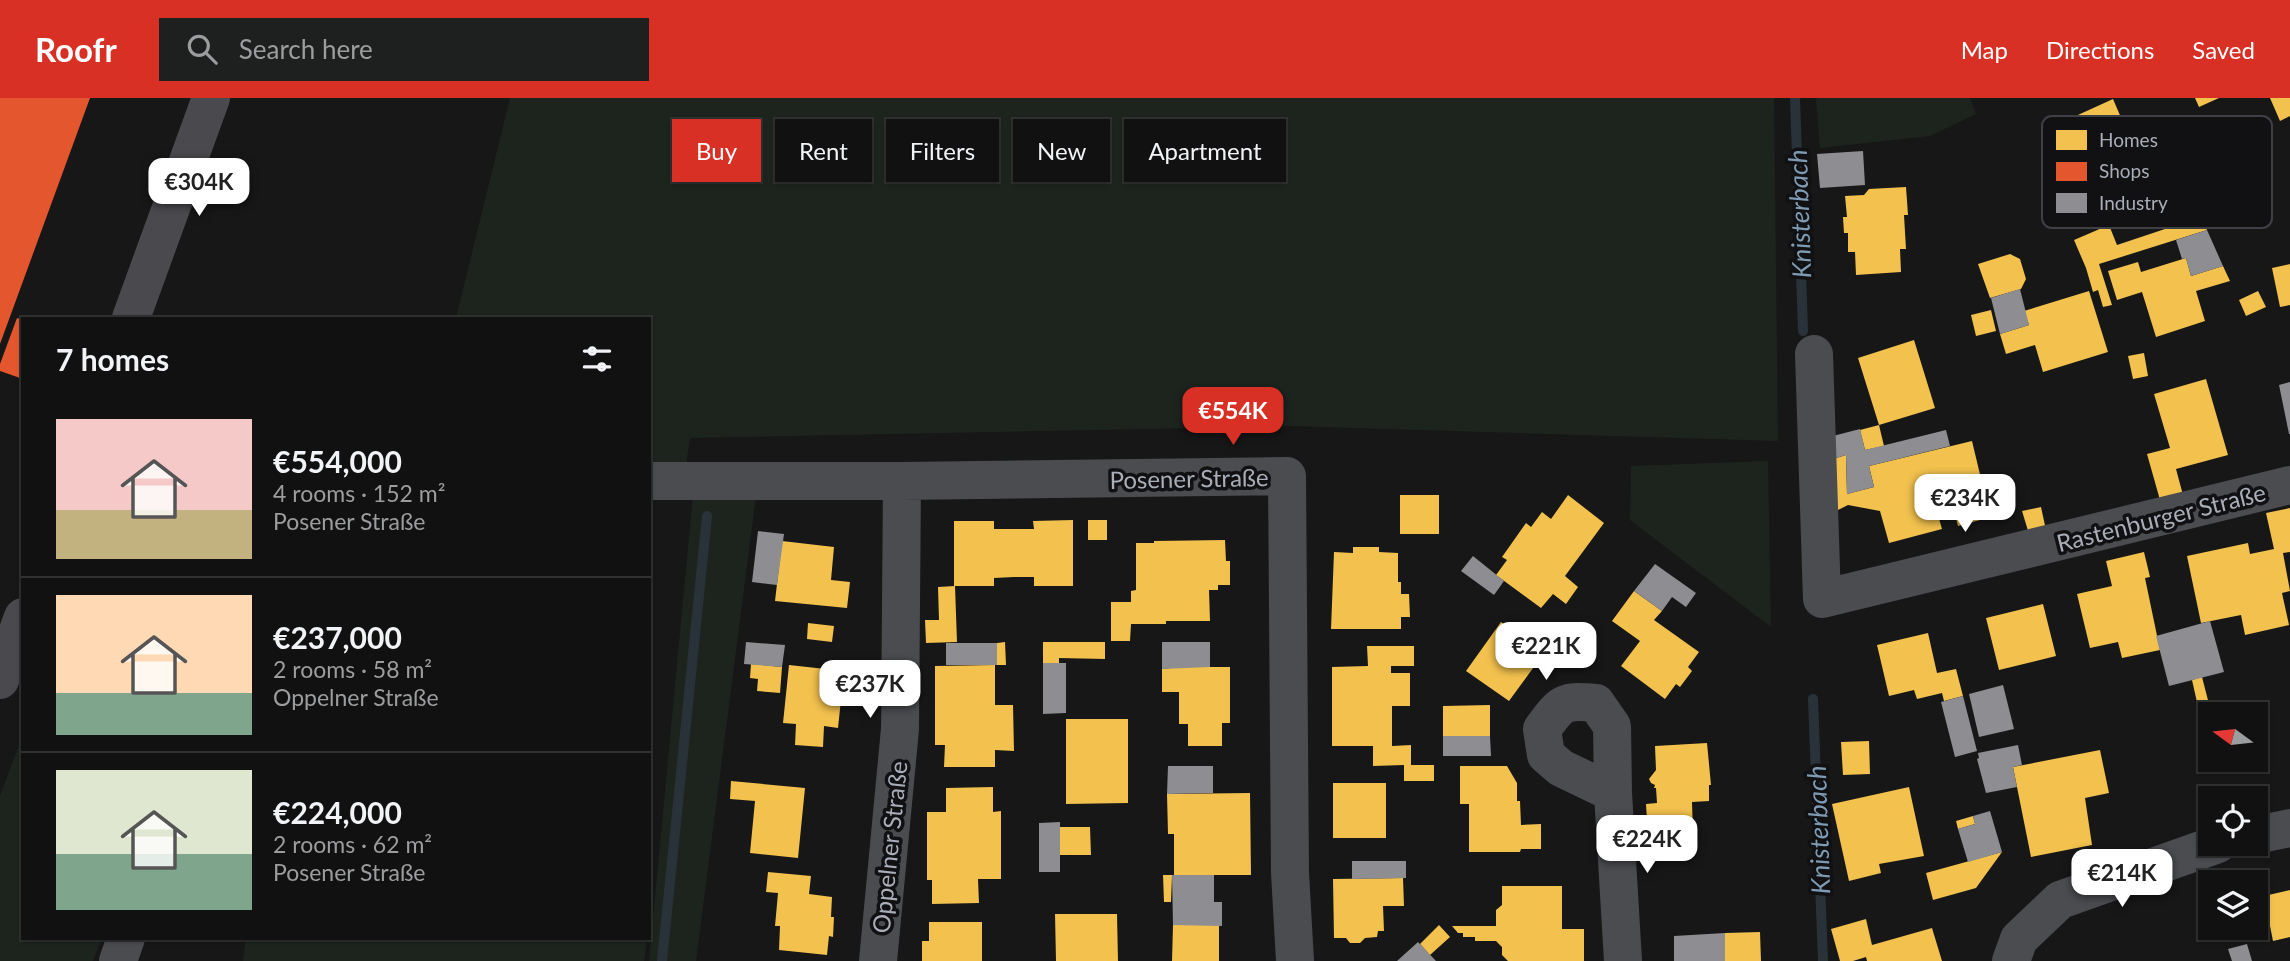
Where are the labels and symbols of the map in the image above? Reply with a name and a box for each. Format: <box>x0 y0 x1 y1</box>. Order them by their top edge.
legend <box>2042 116 2272 228</box>
text: Homes <box>2099 128 2158 151</box>
water label: Knisterbach <box>1781 149 1817 279</box>
pin: €304K <box>150 158 248 218</box>
text: Shops <box>2099 159 2149 182</box>
text: Industry <box>2099 191 2168 214</box>
pin: €554K <box>1184 388 1282 447</box>
street label: Posener Straße <box>1109 462 1269 494</box>
pin: €234K <box>1916 474 2014 534</box>
street label: Rastenburger Straße <box>2053 477 2269 557</box>
pin: €221K <box>1497 622 1595 682</box>
pin: €237K <box>821 660 919 720</box>
north arrow <box>2198 702 2268 772</box>
street label: Oppelner Straße <box>866 760 912 934</box>
water label: Knisterbach <box>1800 765 1836 895</box>
pin: €224K <box>1598 816 1696 875</box>
pin: €214K <box>2073 850 2171 909</box>

